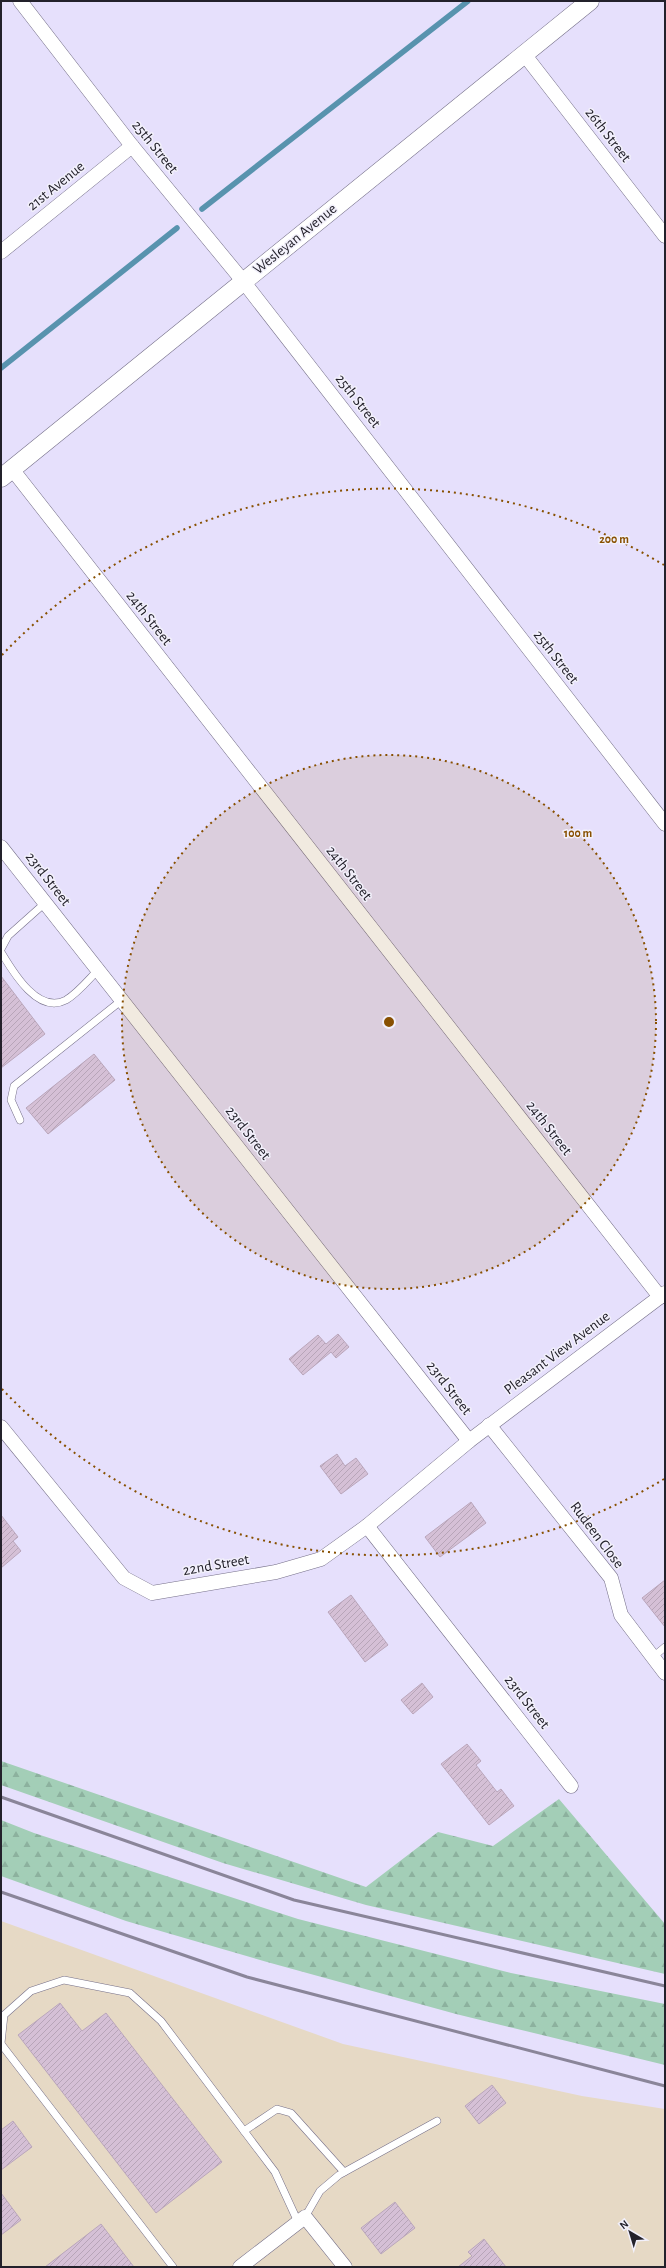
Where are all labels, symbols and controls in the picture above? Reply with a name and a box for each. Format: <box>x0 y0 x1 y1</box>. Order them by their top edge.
street label: 26th Street <box>582 105 634 165</box>
street label: 25th Street <box>129 118 181 177</box>
street label: 21st Avenue <box>25 159 87 213</box>
street label: Wesleyan Avenue <box>250 201 340 277</box>
street label: 25th Street <box>333 371 384 431</box>
text: 200 m <box>599 533 629 545</box>
street label: 24th Street <box>123 588 175 648</box>
street label: 25th Street <box>531 627 582 687</box>
text: 100 m <box>564 827 592 839</box>
street label: 24th Street <box>323 843 375 903</box>
street label: 23rd Street <box>23 849 74 909</box>
centre of rings <box>382 1015 396 1029</box>
street label: 24th Street <box>523 1098 575 1158</box>
street label: 23rd Street <box>223 1103 274 1163</box>
street label: Pleasant View Avenue <box>501 1308 613 1398</box>
street label: 23rd Street <box>424 1358 475 1418</box>
street label: Rudeen Close <box>567 1499 627 1571</box>
street label: 22nd Street <box>182 1552 250 1578</box>
street label: 23rd Street <box>502 1672 553 1732</box>
north arrow <box>610 2212 650 2252</box>
text: N <box>618 2218 631 2231</box>

